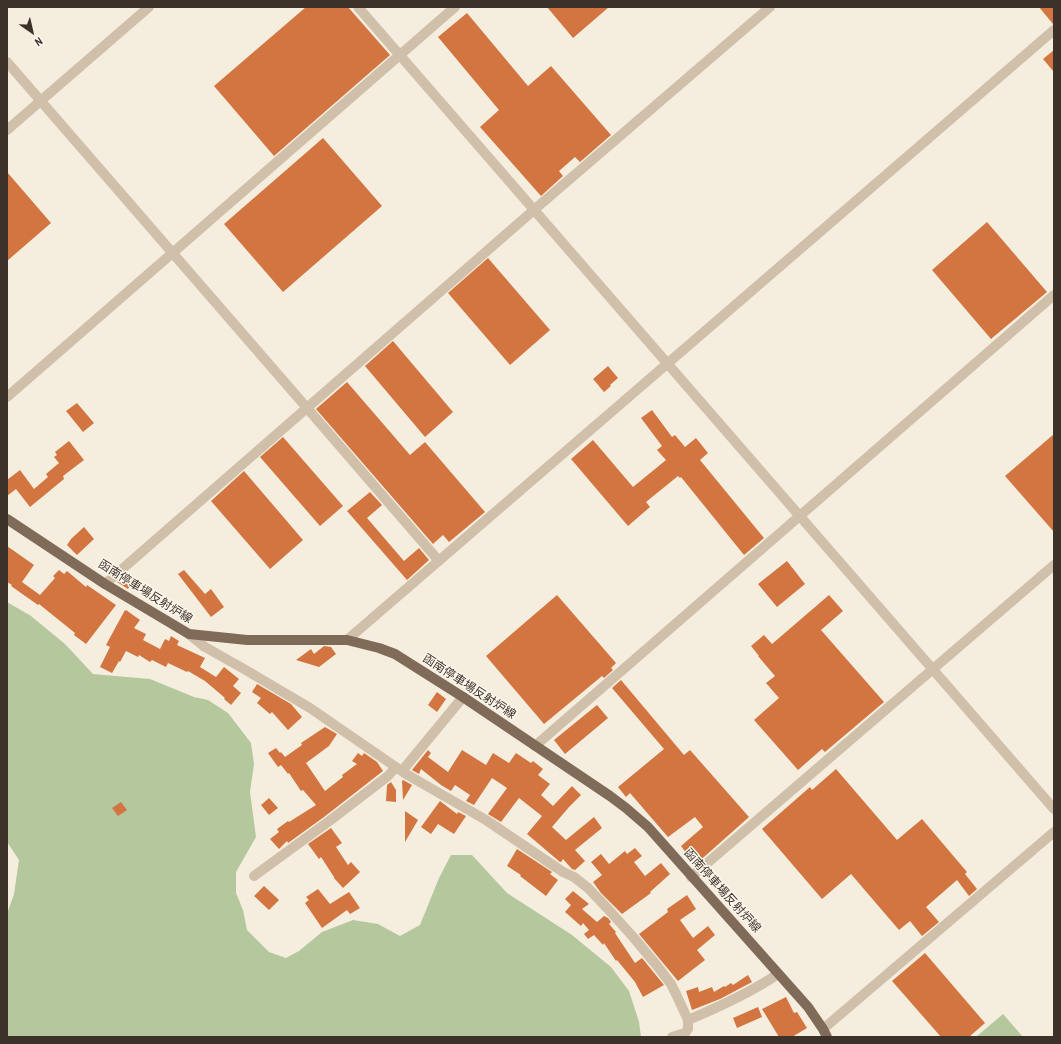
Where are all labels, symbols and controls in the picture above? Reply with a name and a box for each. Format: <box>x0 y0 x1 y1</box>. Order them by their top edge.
north arrow <box>12 12 52 52</box>
text: N <box>32 34 45 50</box>
street label: 函南停車場反射炉線 <box>95 557 195 627</box>
street label: 函南停車場反射炉線 <box>420 652 518 722</box>
street label: 函南停車場反射炉線 <box>681 846 763 936</box>

